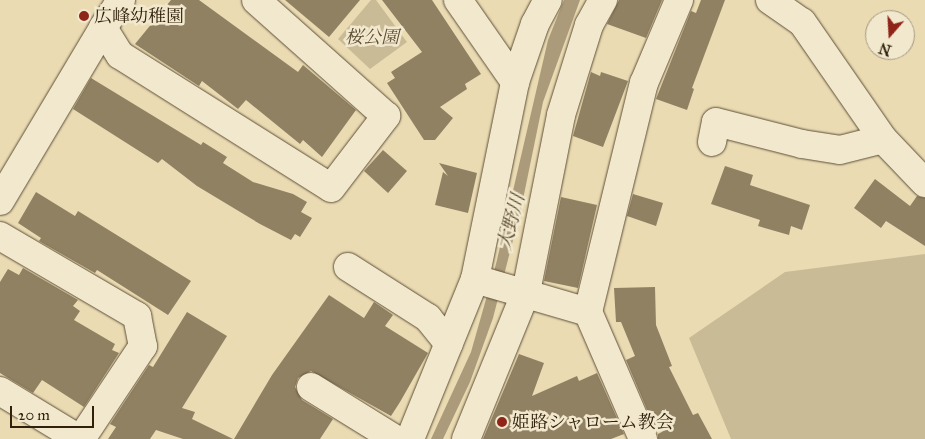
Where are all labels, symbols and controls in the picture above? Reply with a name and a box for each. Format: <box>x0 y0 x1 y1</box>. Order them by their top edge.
place label: 広峰幼稚園 <box>94 5 184 27</box>
marker: 広峰幼稚園 <box>78 10 90 22</box>
north arrow <box>865 10 915 60</box>
park label: 桜公園 <box>345 26 399 48</box>
text: N <box>877 39 894 59</box>
water label: 大野川 <box>493 192 529 252</box>
scale bar <box>12 396 96 428</box>
text: 20 m <box>18 406 50 424</box>
place label: 姫路シャローム教会 <box>512 411 674 433</box>
marker: 姫路シャローム教会 <box>496 416 508 428</box>

